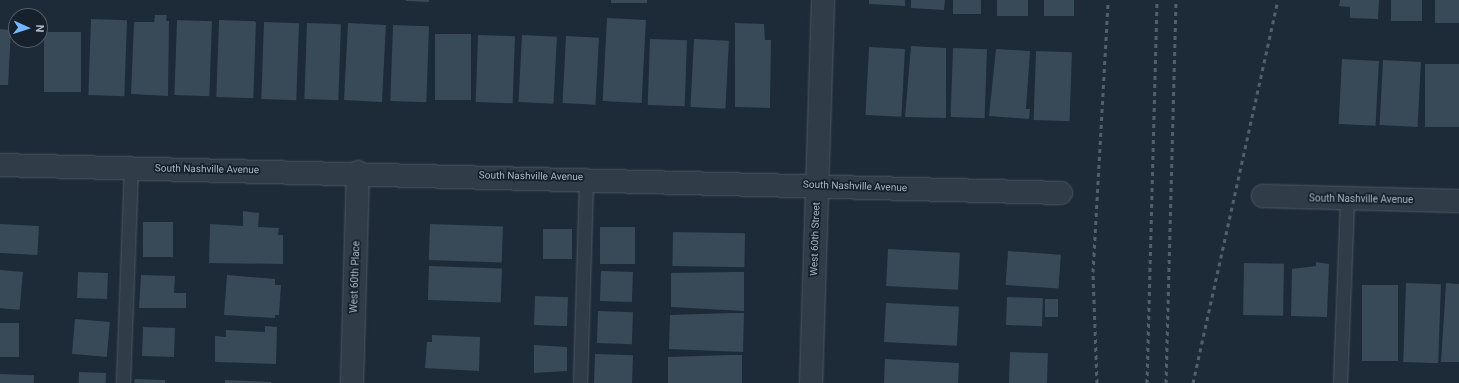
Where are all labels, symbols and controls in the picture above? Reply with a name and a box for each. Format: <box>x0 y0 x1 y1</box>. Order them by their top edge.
north arrow <box>8 8 48 48</box>
text: N <box>33 24 46 33</box>
street label: South Nashville Avenue <box>155 162 259 176</box>
street label: South Nashville Avenue <box>479 169 583 183</box>
street label: South Nashville Avenue <box>803 178 907 194</box>
street label: South Nashville Avenue <box>1309 192 1413 206</box>
street label: West 60th Street <box>808 202 822 276</box>
street label: West 60th Place <box>348 241 362 313</box>

